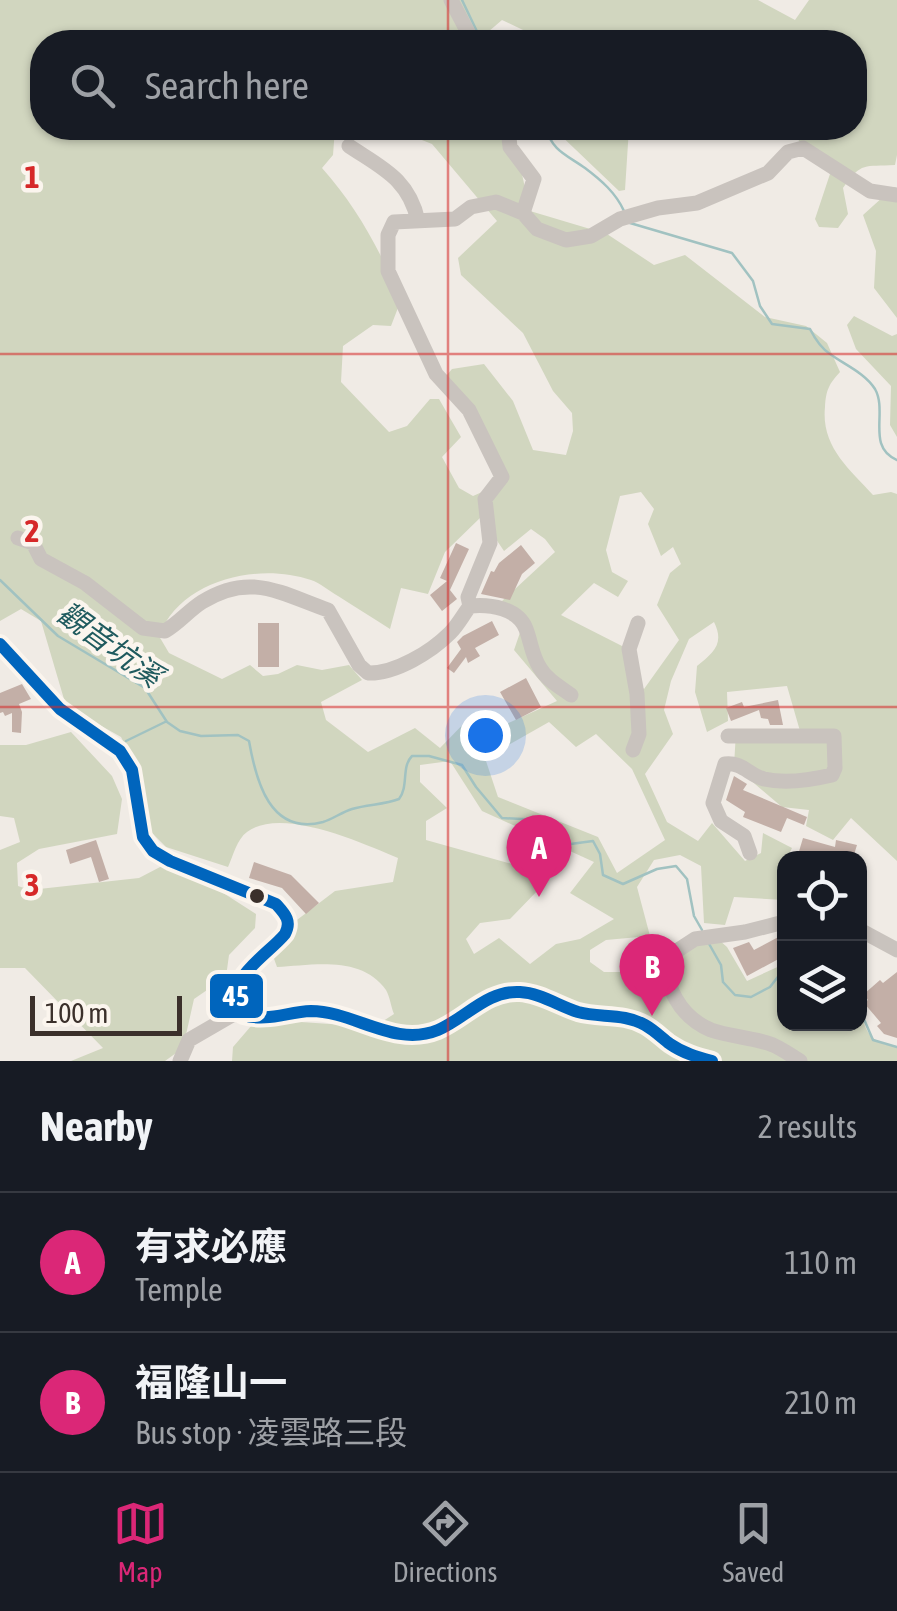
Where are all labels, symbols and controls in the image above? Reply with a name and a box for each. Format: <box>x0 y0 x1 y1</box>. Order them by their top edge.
search box <box>30 30 867 140</box>
icon: search <box>65 58 120 113</box>
text: Search here <box>145 64 309 107</box>
text: 1 <box>24 158 40 195</box>
text: 2 <box>24 512 40 549</box>
water label: 觀音坑溪 <box>51 595 172 695</box>
your location <box>460 710 511 761</box>
pin: A <box>506 814 572 897</box>
map controls <box>777 851 867 1031</box>
button: locate <box>777 851 867 941</box>
text: 3 <box>24 866 40 903</box>
unlabelled marker <box>247 886 267 906</box>
pin: B <box>620 934 684 1016</box>
button: layers <box>777 941 867 1031</box>
line badge: 45 <box>208 972 265 1020</box>
text: 45 <box>222 980 249 1012</box>
scale bar <box>30 991 182 1036</box>
text: 100 m <box>45 997 108 1029</box>
text: Nearby <box>40 1102 153 1150</box>
text: 2 results <box>758 1108 857 1145</box>
text: 有求必應 <box>135 1225 287 1268</box>
text: A <box>65 1244 80 1281</box>
text: 110 m <box>784 1244 857 1281</box>
text: Temple <box>135 1271 223 1308</box>
text: 福隆山一 <box>135 1361 287 1404</box>
text: B <box>65 1384 80 1421</box>
text: 210 m <box>784 1384 857 1421</box>
text: Bus stop · 凌雲路三段 <box>135 1414 407 1451</box>
tab: Map <box>113 1496 168 1588</box>
tab: Directions <box>393 1496 497 1588</box>
tab: Saved <box>723 1496 784 1588</box>

